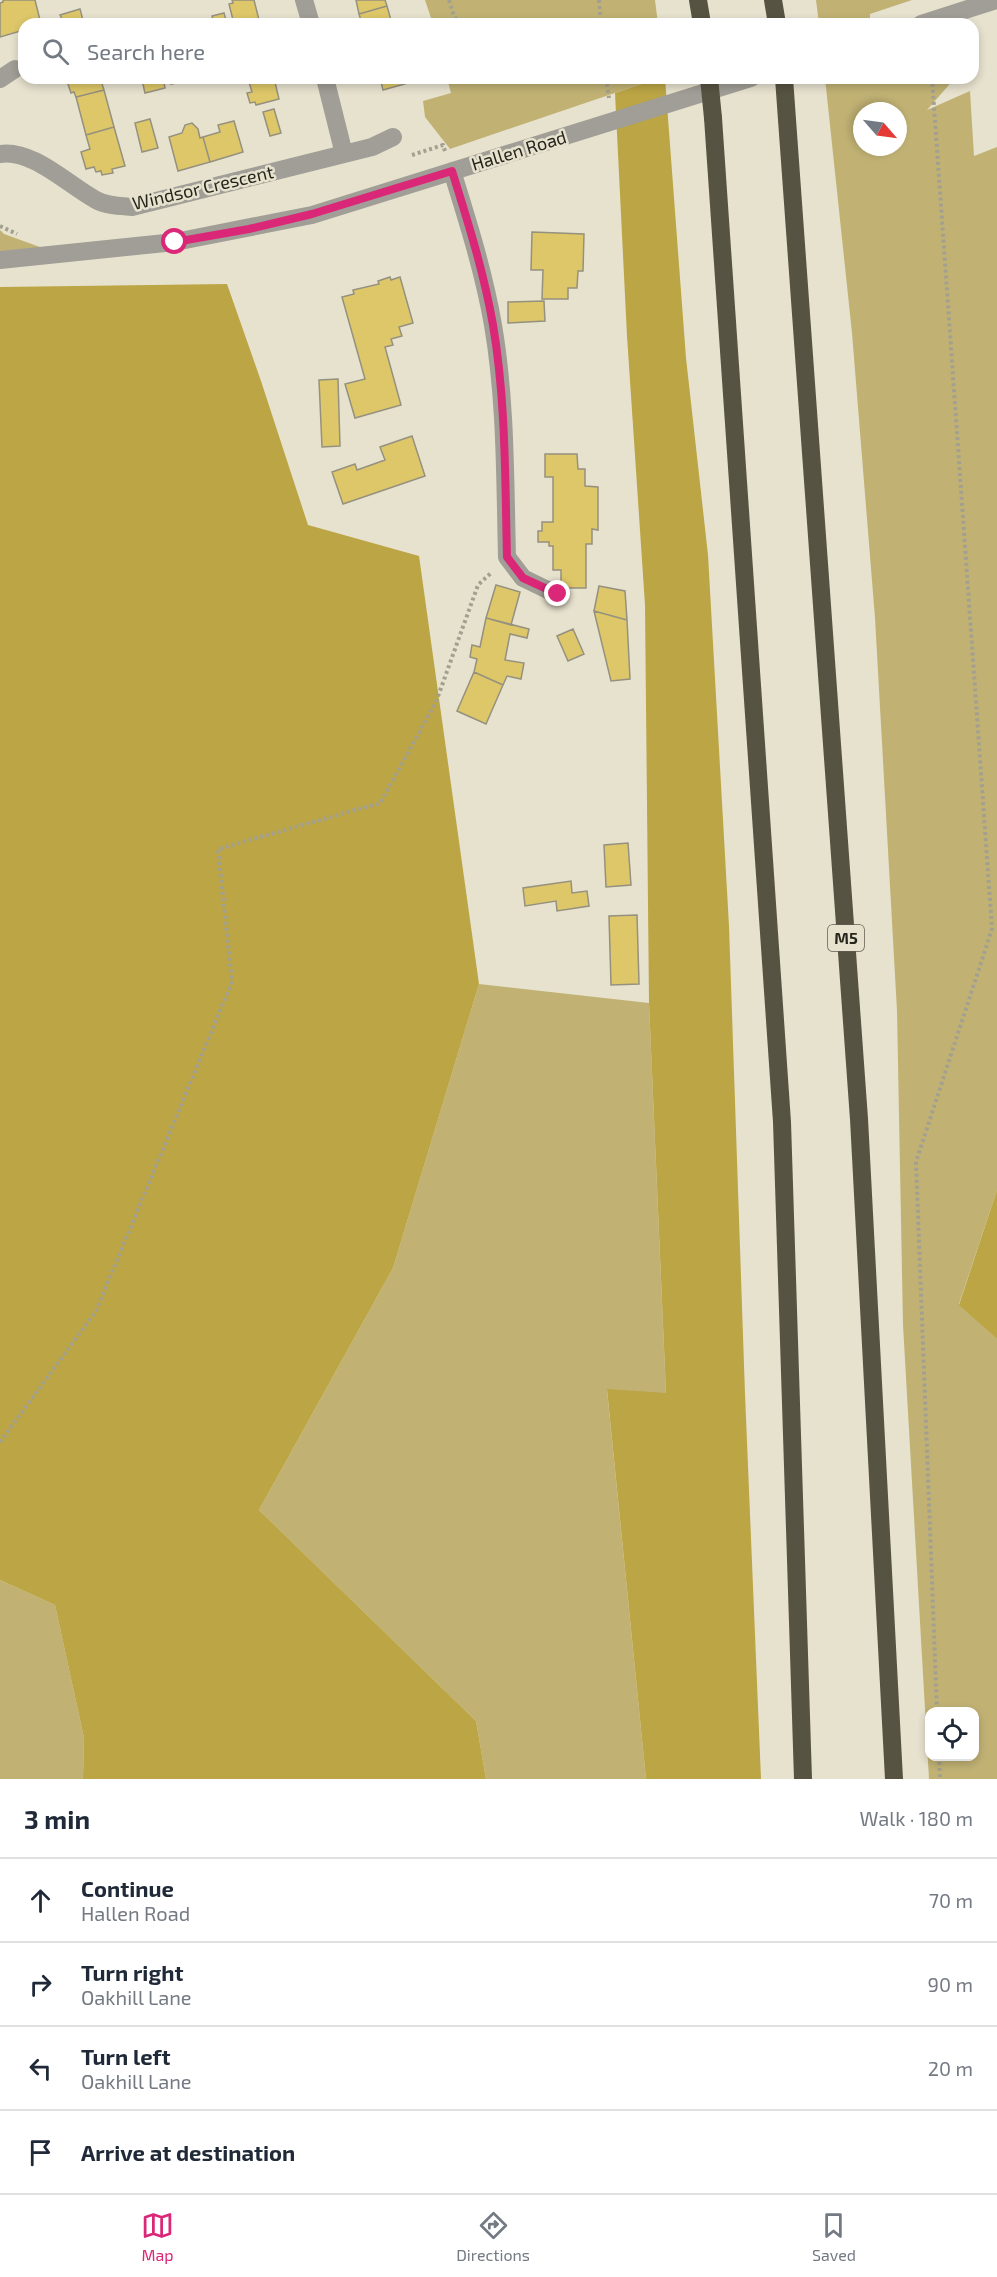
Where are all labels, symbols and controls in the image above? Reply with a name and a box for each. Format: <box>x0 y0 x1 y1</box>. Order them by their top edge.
search box <box>18 18 979 84</box>
icon: search <box>39 35 72 68</box>
text: Search here <box>87 38 205 64</box>
north arrow <box>853 102 907 156</box>
street label: Hallen Road <box>469 125 569 175</box>
street label: Windsor Crescent <box>130 160 276 214</box>
route start <box>161 228 187 254</box>
route end <box>544 580 570 606</box>
road number: M5 <box>828 925 864 951</box>
map controls <box>925 1707 979 1761</box>
button: locate <box>925 1707 979 1761</box>
text: 3 min <box>24 1803 90 1834</box>
text: Walk · 180 m <box>860 1806 973 1830</box>
text: Continue <box>81 1875 174 1901</box>
icon: ahead <box>24 1884 57 1917</box>
text: 70 m <box>929 1888 973 1912</box>
text: Hallen Road <box>81 1901 190 1925</box>
text: Turn right <box>81 1959 183 1985</box>
icon: right <box>24 1968 57 2001</box>
text: 90 m <box>928 1972 973 1996</box>
text: Oakhill Lane <box>81 1985 192 2009</box>
text: Turn left <box>81 2043 170 2069</box>
icon: left <box>24 2052 57 2085</box>
text: 20 m <box>928 2056 973 2080</box>
text: Oakhill Lane <box>81 2069 192 2093</box>
icon: arrive <box>24 2136 57 2169</box>
text: Arrive at destination <box>81 2139 295 2165</box>
tab: Map <box>141 2209 174 2264</box>
tab: Directions <box>456 2209 530 2264</box>
tab: Saved <box>812 2209 856 2264</box>

